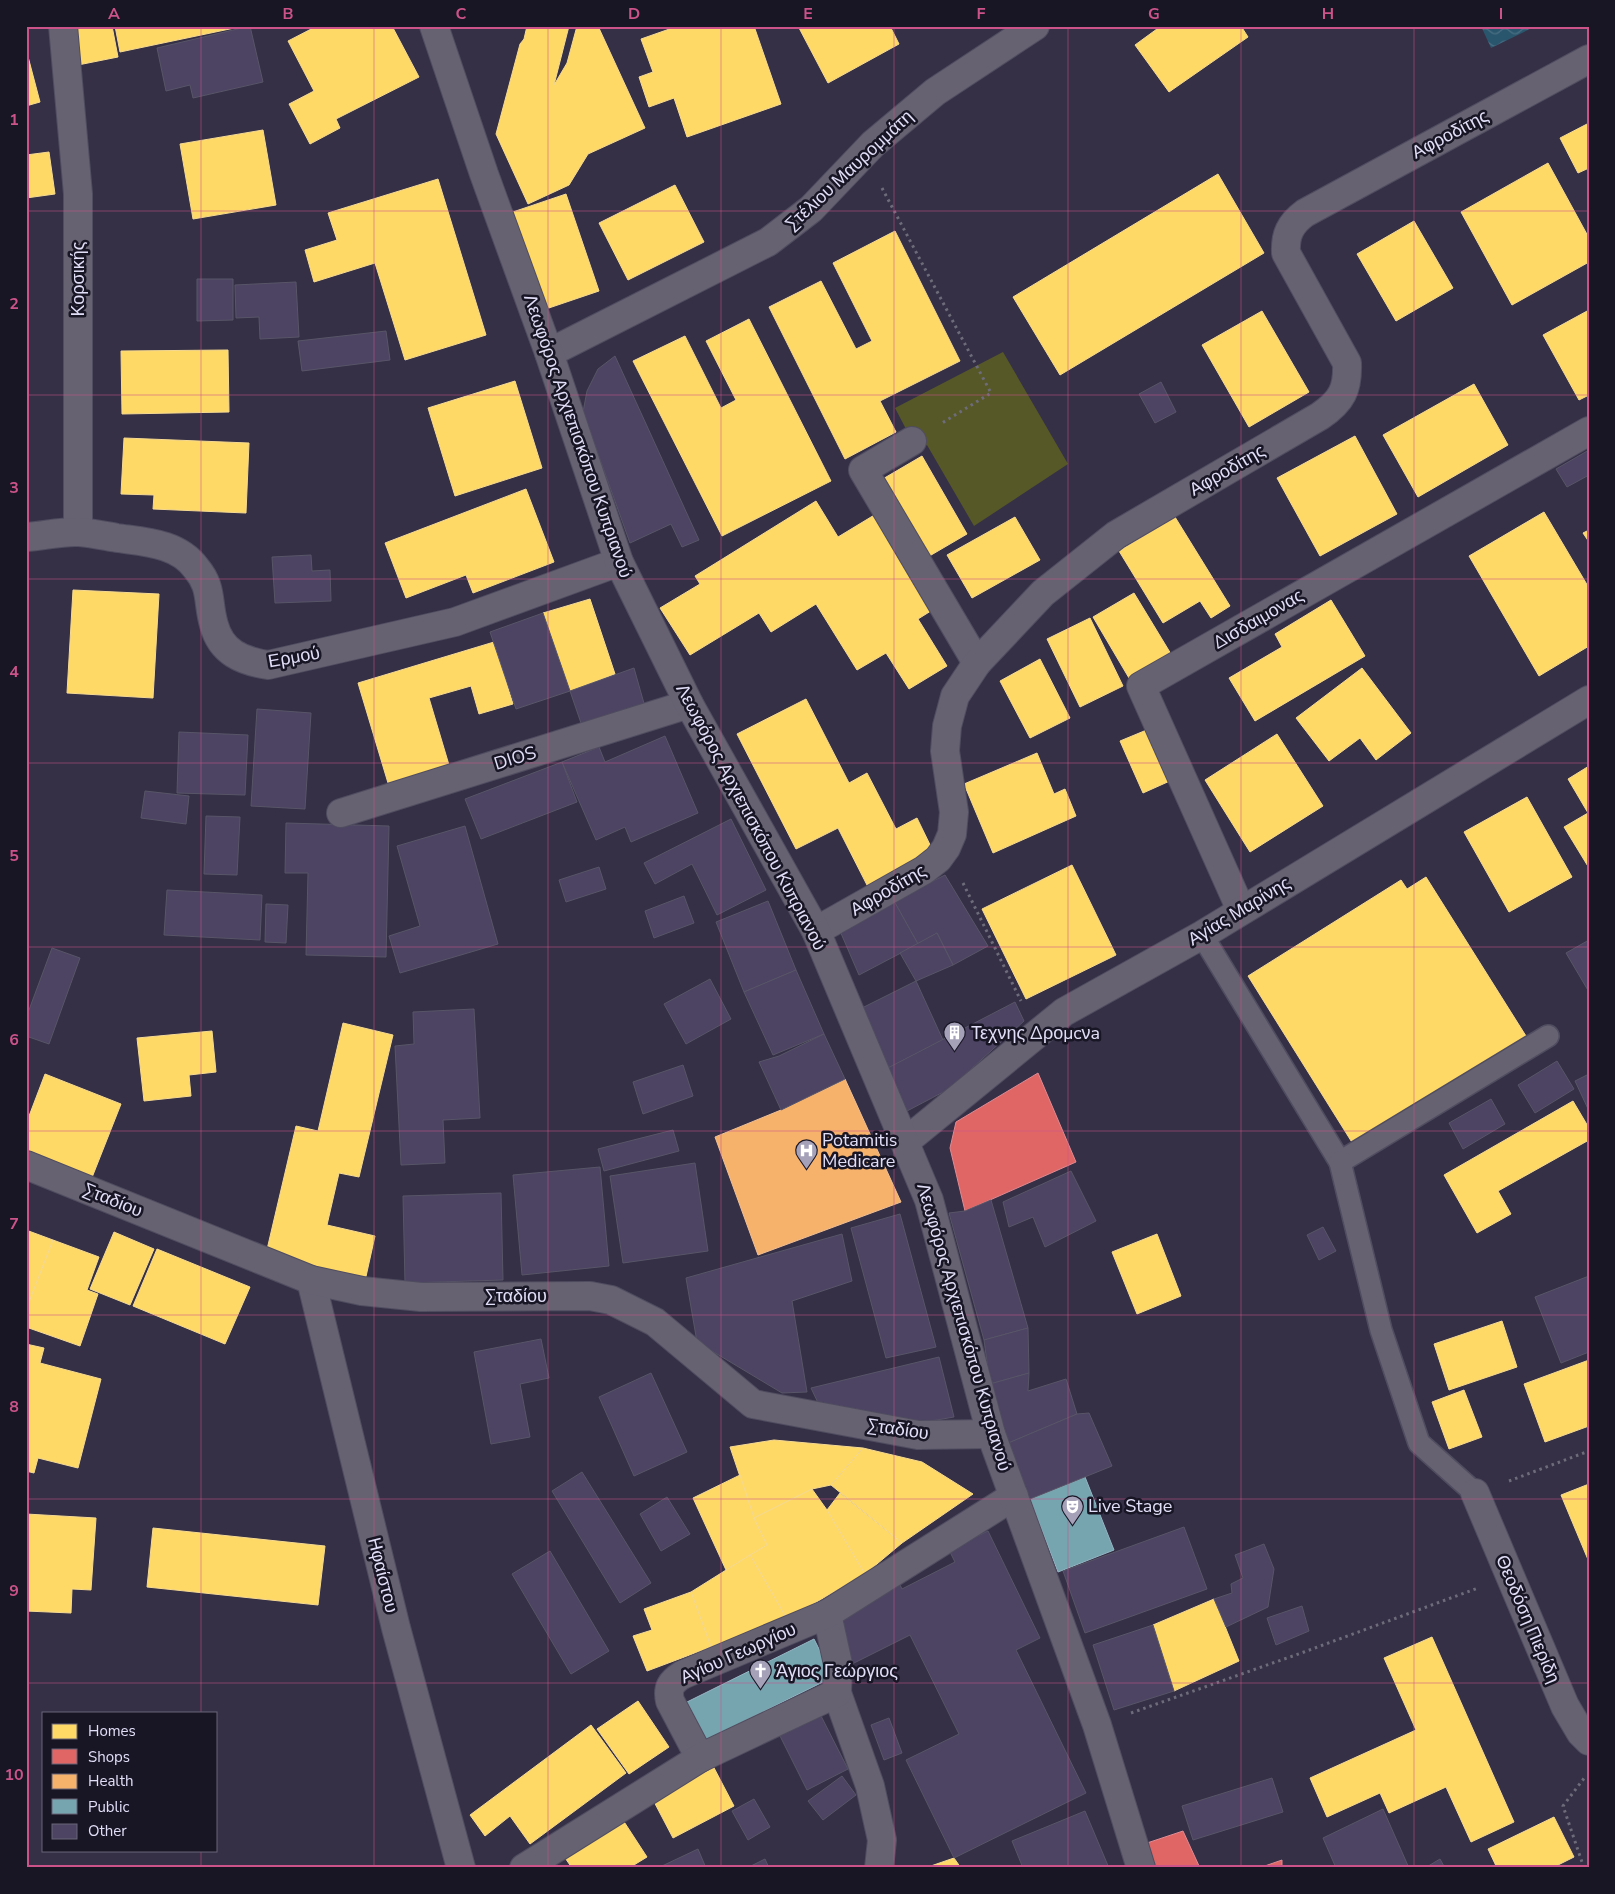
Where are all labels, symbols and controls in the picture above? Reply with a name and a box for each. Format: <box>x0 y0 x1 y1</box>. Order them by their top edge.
text: A <box>108 3 120 25</box>
text: B <box>282 3 294 25</box>
text: C <box>456 3 467 25</box>
text: D <box>628 3 640 25</box>
text: E <box>803 3 813 25</box>
text: F <box>977 3 986 25</box>
text: G <box>1148 3 1160 25</box>
text: H <box>1322 3 1334 25</box>
text: I <box>1499 3 1503 25</box>
street label: Στέλιου Μαυρομμάτη <box>780 104 918 236</box>
street label: Αφροδίτης <box>1407 104 1493 164</box>
text: 1 <box>9 109 19 131</box>
street label: Κορσικής <box>66 241 90 316</box>
street label: Λεωφόρος Αρχιεπισκόπου Κυπριανού <box>518 291 638 581</box>
text: 2 <box>9 293 19 315</box>
street label: Αφροδίτης <box>1185 439 1270 501</box>
text: 3 <box>9 477 19 499</box>
street label: Δισδαιμονας <box>1208 583 1308 655</box>
street label: Ερμού <box>266 641 322 673</box>
text: 4 <box>9 661 19 683</box>
street label: Λεωφόρος Αρχιεπισκόπου Κυπριανού <box>670 680 832 954</box>
street label: DIOS <box>491 740 539 776</box>
text: 5 <box>9 845 19 867</box>
street label: Αφροδίτης <box>846 859 931 921</box>
street label: Αγίας Μαρίνης <box>1183 871 1295 951</box>
building icon: Τεχνης Δρομcνa <box>943 1021 967 1052</box>
place label: Τεχνης Δρομcνa <box>971 1021 1100 1045</box>
text: 6 <box>9 1029 19 1051</box>
place label: Potamitis Medicare <box>822 1128 897 1173</box>
hospital icon: Potamitis Medicare <box>794 1138 818 1169</box>
street label: Σταδίου <box>80 1177 146 1223</box>
street label: Λεωφόρος Αρχιεπισκόπου Κυπριανού <box>911 1180 1017 1474</box>
text: 7 <box>9 1213 19 1235</box>
street label: Σταδίου <box>485 1284 547 1308</box>
text: 8 <box>9 1396 19 1418</box>
street label: Σταδίου <box>866 1413 930 1445</box>
theatre icon: Live Stage <box>1060 1494 1084 1525</box>
place label: Live Stage <box>1088 1494 1172 1518</box>
street label: Ηφαίστου <box>362 1535 404 1615</box>
street label: Θεοδόση Πιερίδη <box>1490 1551 1566 1687</box>
text: 9 <box>9 1580 19 1602</box>
street label: Αγίου Γεωργίου <box>676 1617 800 1689</box>
church icon: Άγιος Γεώργιος <box>748 1659 772 1690</box>
place label: Άγιος Γεώργιος <box>776 1659 898 1683</box>
legend <box>42 1712 218 1852</box>
text: Homes <box>88 1721 136 1741</box>
text: Shops <box>88 1747 130 1767</box>
text: 10 <box>4 1764 24 1786</box>
text: Health <box>88 1771 133 1791</box>
text: Public <box>88 1797 129 1817</box>
text: Other <box>88 1821 127 1841</box>

